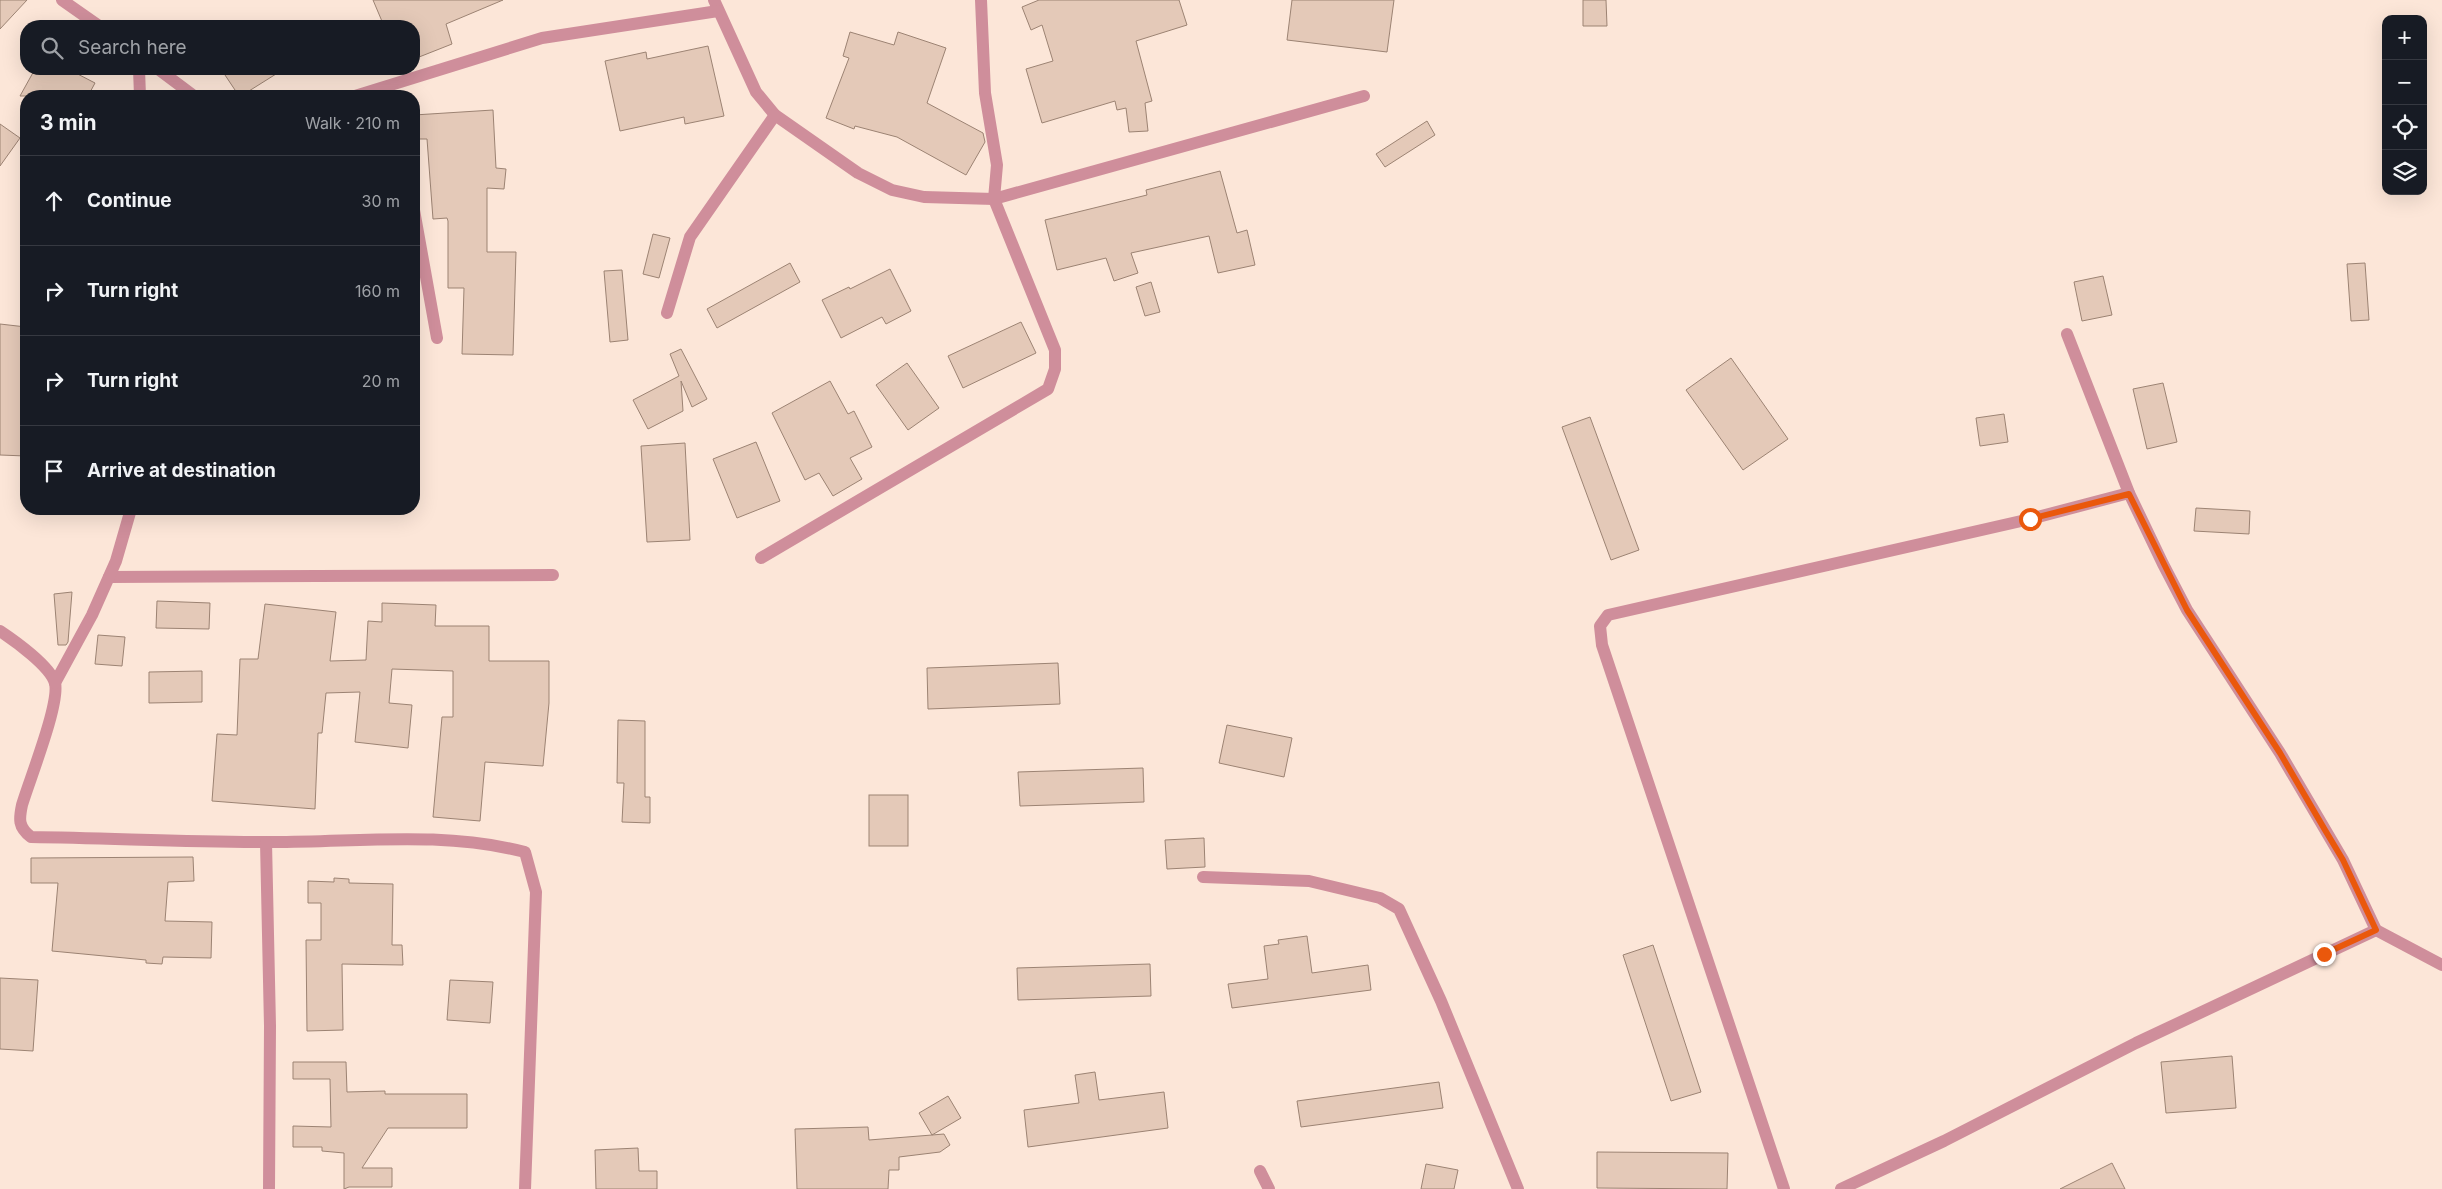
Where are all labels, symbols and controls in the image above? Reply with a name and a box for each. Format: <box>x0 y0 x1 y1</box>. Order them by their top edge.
map controls <box>2382 15 2427 195</box>
button: + <box>2382 15 2427 60</box>
search box <box>20 20 420 75</box>
icon: search <box>38 34 66 62</box>
text: Search here <box>78 36 187 59</box>
button: − <box>2382 60 2427 105</box>
button: locate <box>2382 105 2427 150</box>
text: 3 min <box>40 110 96 135</box>
text: Walk · 210 m <box>305 113 400 133</box>
button: layers <box>2382 150 2427 195</box>
icon: ahead <box>40 187 68 215</box>
text: Continue <box>87 189 172 212</box>
text: 30 m <box>362 191 400 211</box>
icon: right <box>40 277 68 305</box>
text: Turn right <box>87 279 178 302</box>
text: 160 m <box>355 281 400 301</box>
icon: right <box>40 367 68 395</box>
text: Turn right <box>87 369 178 392</box>
text: 20 m <box>362 371 400 391</box>
icon: arrive <box>40 457 68 485</box>
text: Arrive at destination <box>87 459 276 482</box>
route start <box>2019 508 2042 531</box>
route end <box>2313 943 2336 966</box>

